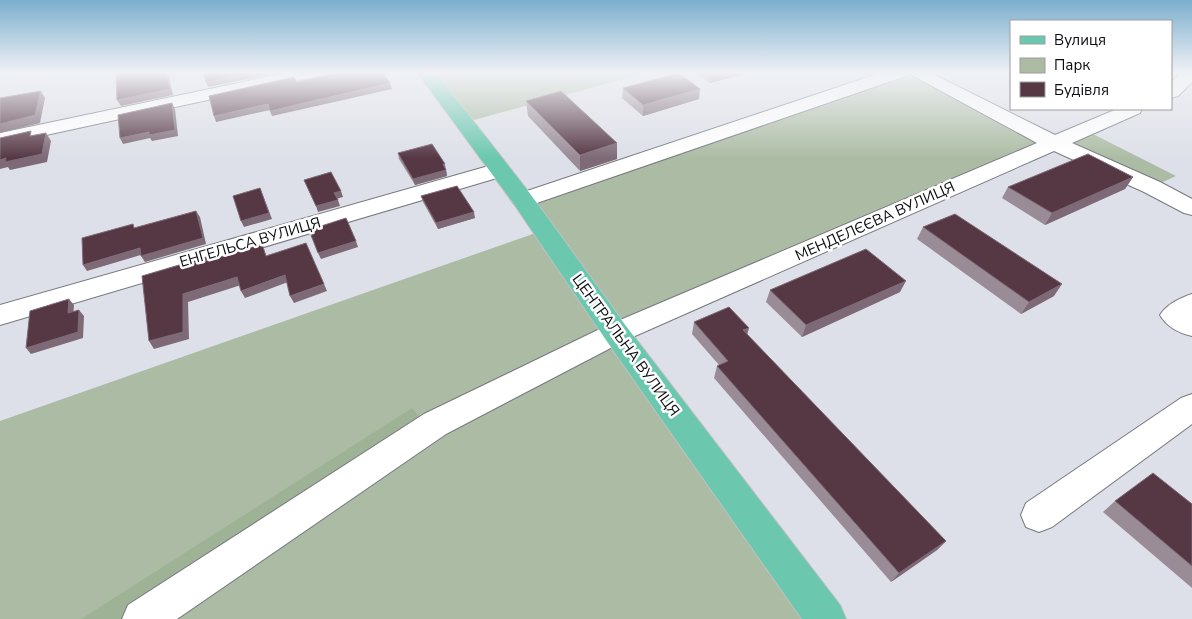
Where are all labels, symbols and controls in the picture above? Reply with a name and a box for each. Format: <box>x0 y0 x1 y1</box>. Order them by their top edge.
legend <box>1010 20 1172 110</box>
text: Вулиця <box>1054 30 1106 50</box>
text: Парк <box>1054 55 1090 75</box>
text: Будівля <box>1054 80 1109 100</box>
street label: МЕНДЕЛЄЄВА ВУЛИЦЯ <box>792 177 958 265</box>
street label: ЕНГЕЛЬСА ВУЛИЦЯ <box>177 212 323 272</box>
street label: ЦЕНТРАЛЬНА ВУЛИЦЯ <box>568 270 684 420</box>

